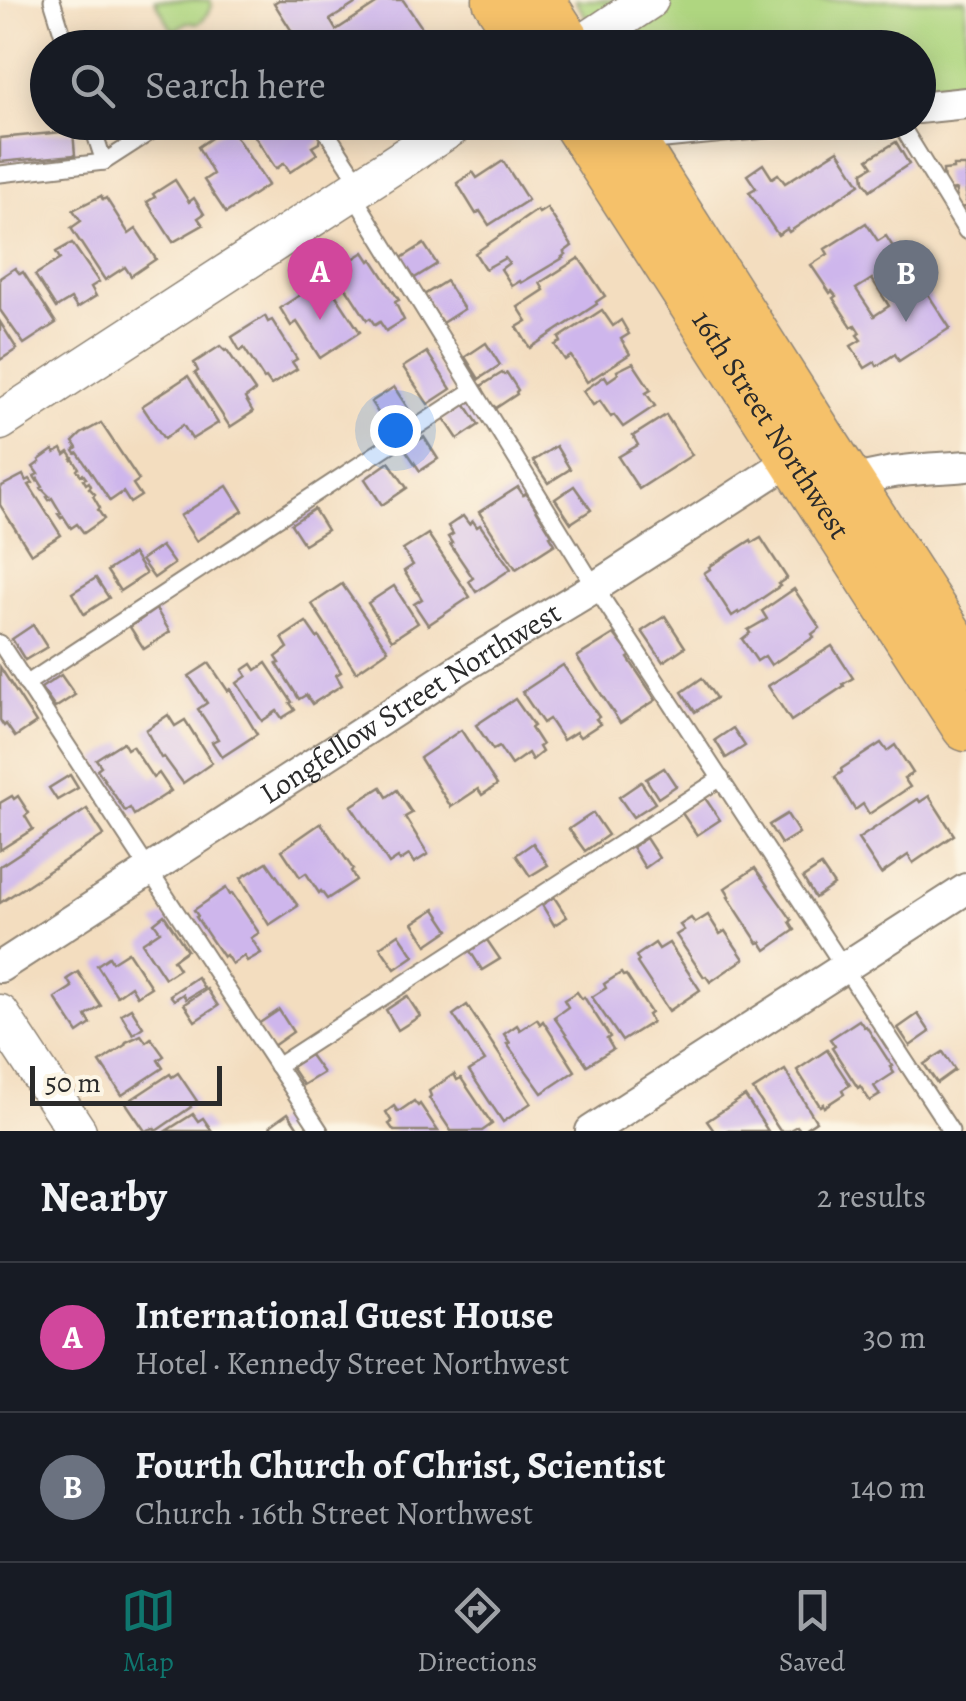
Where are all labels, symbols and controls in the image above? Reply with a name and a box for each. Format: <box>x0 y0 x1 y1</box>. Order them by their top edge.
search box <box>30 30 936 140</box>
icon: search <box>65 58 120 113</box>
text: Search here <box>145 59 326 111</box>
pin: A <box>288 238 352 320</box>
pin: B <box>874 240 938 322</box>
street label: 16th Street Northwest <box>683 303 860 547</box>
your location <box>370 405 421 456</box>
street label: Longfellow Street Northwest <box>252 592 568 813</box>
scale bar <box>30 1061 222 1106</box>
text: 50 m <box>45 1064 101 1102</box>
text: Nearby <box>40 1168 167 1225</box>
text: 2 results <box>817 1174 926 1218</box>
text: International Guest House <box>135 1289 554 1341</box>
text: A <box>62 1315 83 1359</box>
text: 30 m <box>863 1315 926 1359</box>
text: Hotel · Kennedy Street Northwest <box>135 1341 569 1385</box>
text: Fourth Church of Christ, Scientist <box>135 1439 665 1491</box>
text: B <box>62 1465 83 1509</box>
text: 140 m <box>851 1465 926 1509</box>
text: Church · 16th Street Northwest <box>135 1491 533 1535</box>
tab: Map <box>121 1583 176 1681</box>
tab: Directions <box>417 1583 537 1681</box>
tab: Saved <box>779 1583 845 1681</box>

